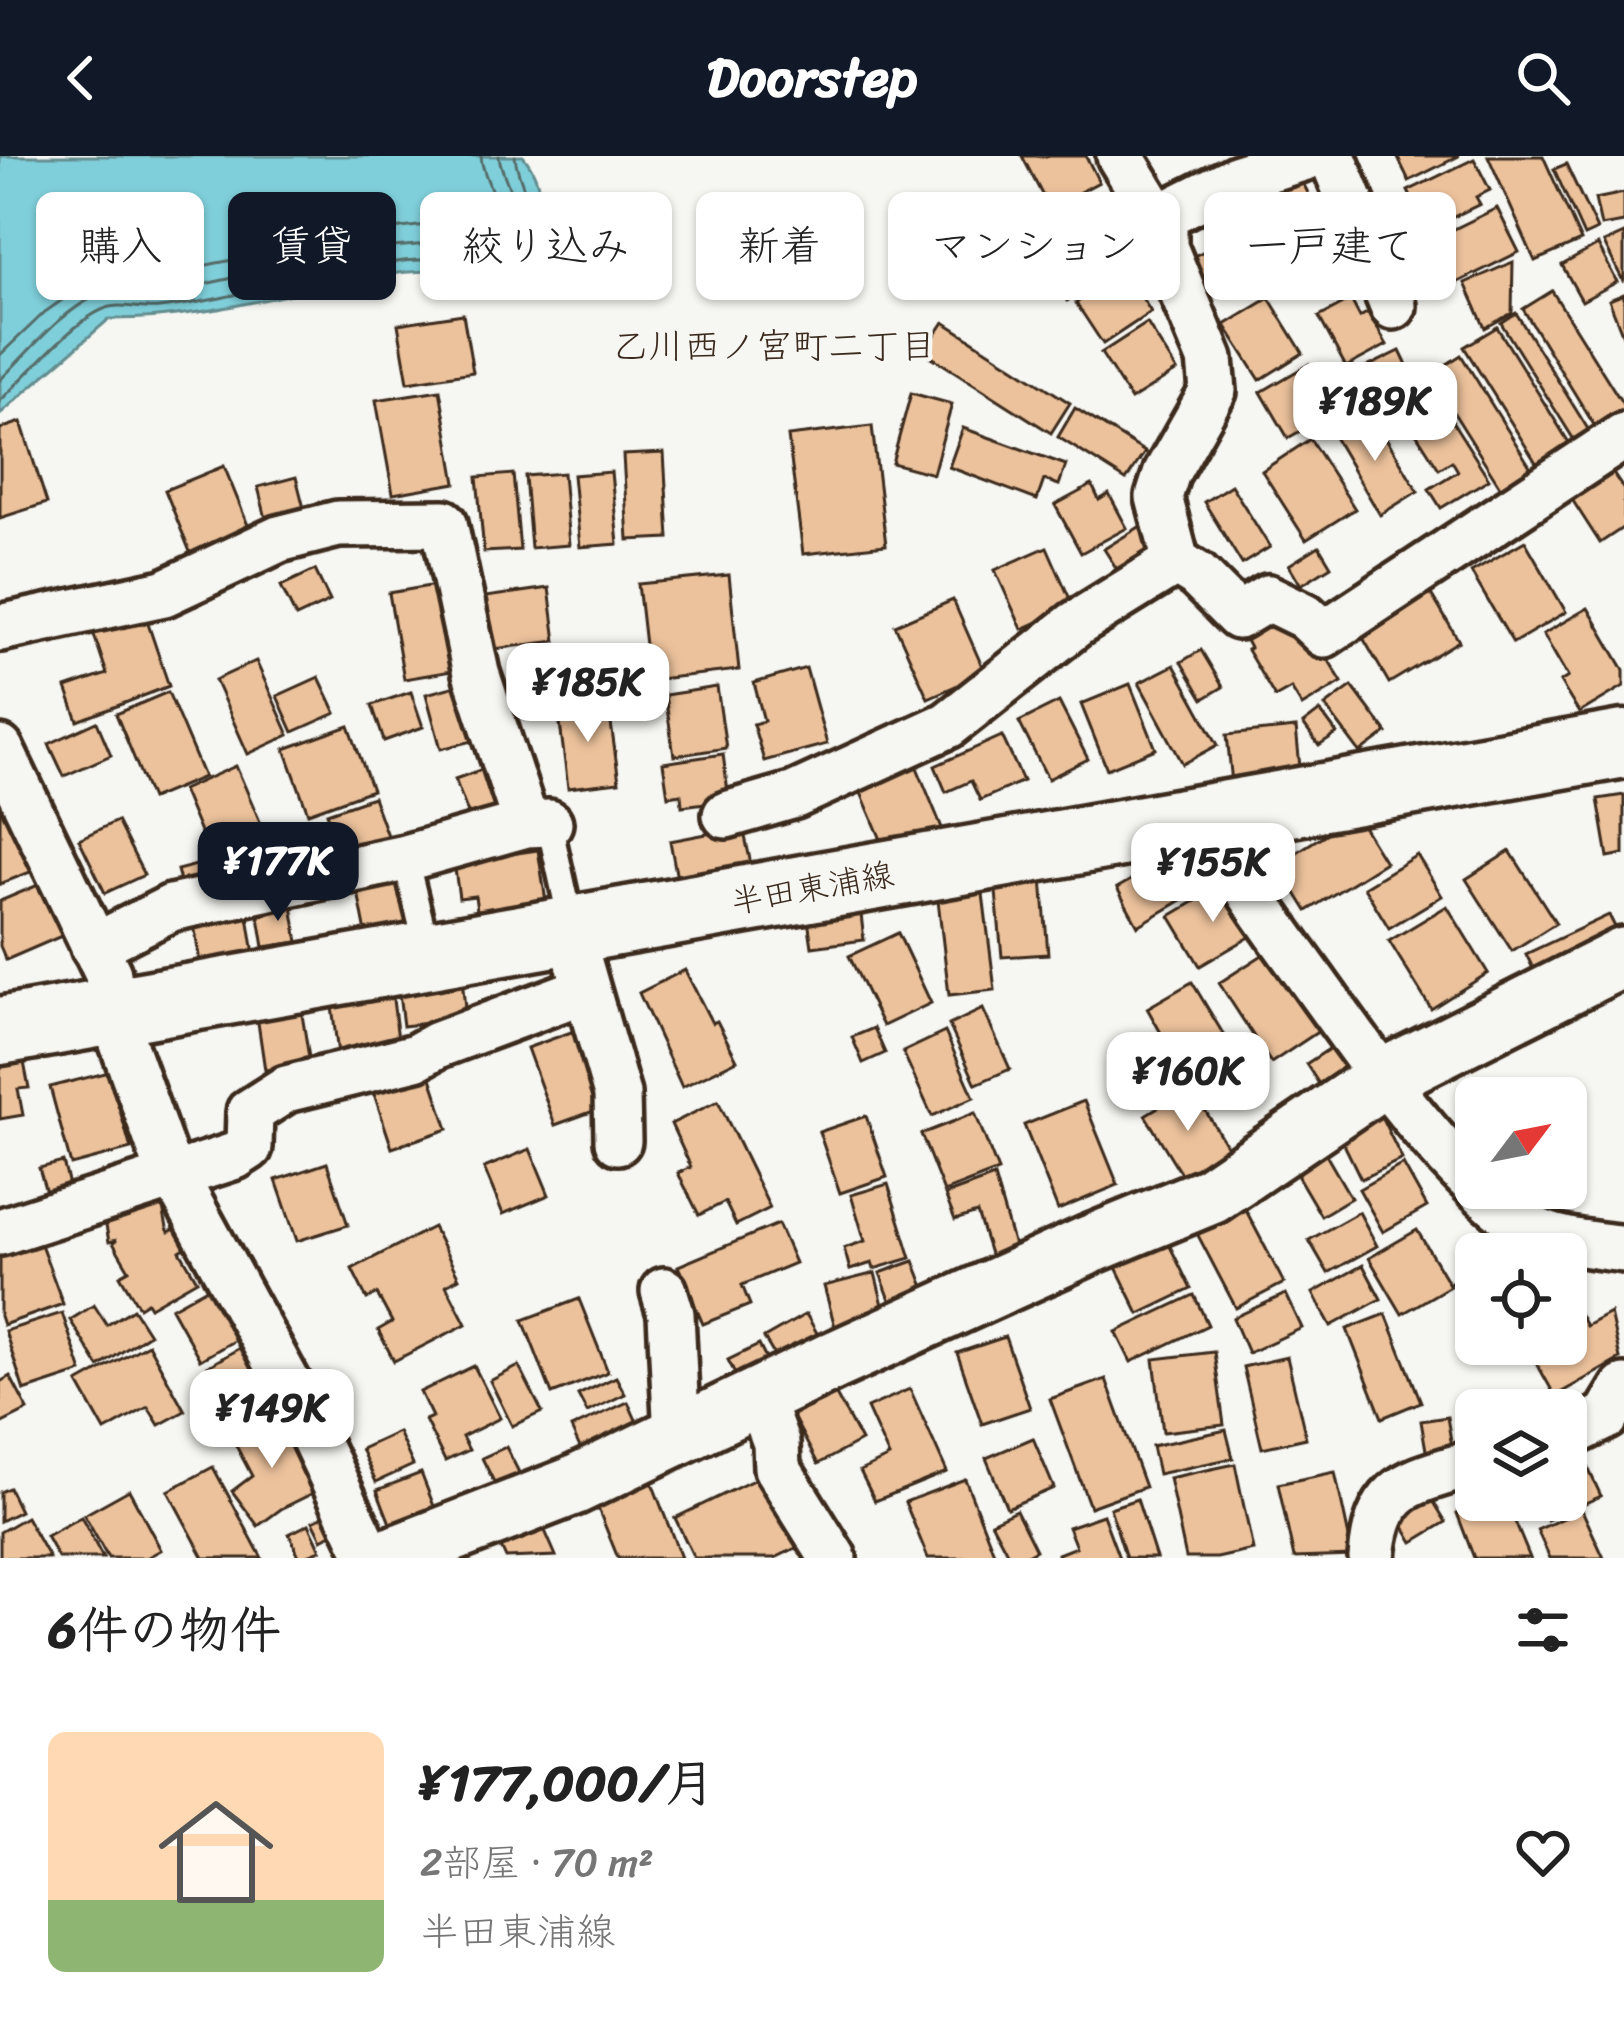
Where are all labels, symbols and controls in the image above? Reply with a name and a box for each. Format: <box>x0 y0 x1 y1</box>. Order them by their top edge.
text: Doorstep <box>707 30 917 126</box>
icon: back <box>48 45 114 111</box>
icon: search <box>1510 45 1576 111</box>
chip: 購入 <box>36 192 204 300</box>
chip: 賃貸 <box>228 192 396 300</box>
chip: 絞り込み <box>420 192 672 300</box>
chip: 新着 <box>696 192 864 300</box>
chip: マンション <box>888 192 1180 300</box>
chip: 一戸建て <box>1204 192 1456 300</box>
district label: 乙川西ノ宮町二丁目 <box>612 314 936 378</box>
pin: ¥189K <box>1291 362 1459 464</box>
text: ¥189K <box>1320 366 1430 435</box>
pin: ¥185K <box>504 643 672 745</box>
text: ¥185K <box>533 647 643 716</box>
pin: ¥177K <box>194 822 362 924</box>
pin: ¥155K <box>1129 823 1297 925</box>
text: ¥177K <box>225 826 331 895</box>
text: ¥155K <box>1158 827 1268 896</box>
street label: 半田東浦線 <box>726 845 898 931</box>
pin: ¥160K <box>1104 1032 1272 1134</box>
text: ¥160K <box>1134 1036 1242 1105</box>
north arrow <box>1455 1077 1587 1209</box>
map controls <box>1455 1077 1587 1521</box>
button: locate <box>1455 1233 1587 1365</box>
pin: ¥149K <box>188 1369 356 1471</box>
text: ¥149K <box>217 1373 327 1442</box>
button: layers <box>1455 1389 1587 1521</box>
text: 6件の物件 <box>48 1585 281 1675</box>
icon: filters <box>1510 1597 1576 1663</box>
text: ¥177,000/月 <box>420 1738 715 1828</box>
icon: home <box>144 1780 288 1924</box>
icon: heart <box>1510 1819 1576 1885</box>
text: 2部屋 · 70 m² <box>420 1828 654 1897</box>
text: 半田東浦線 <box>420 1897 615 1966</box>

